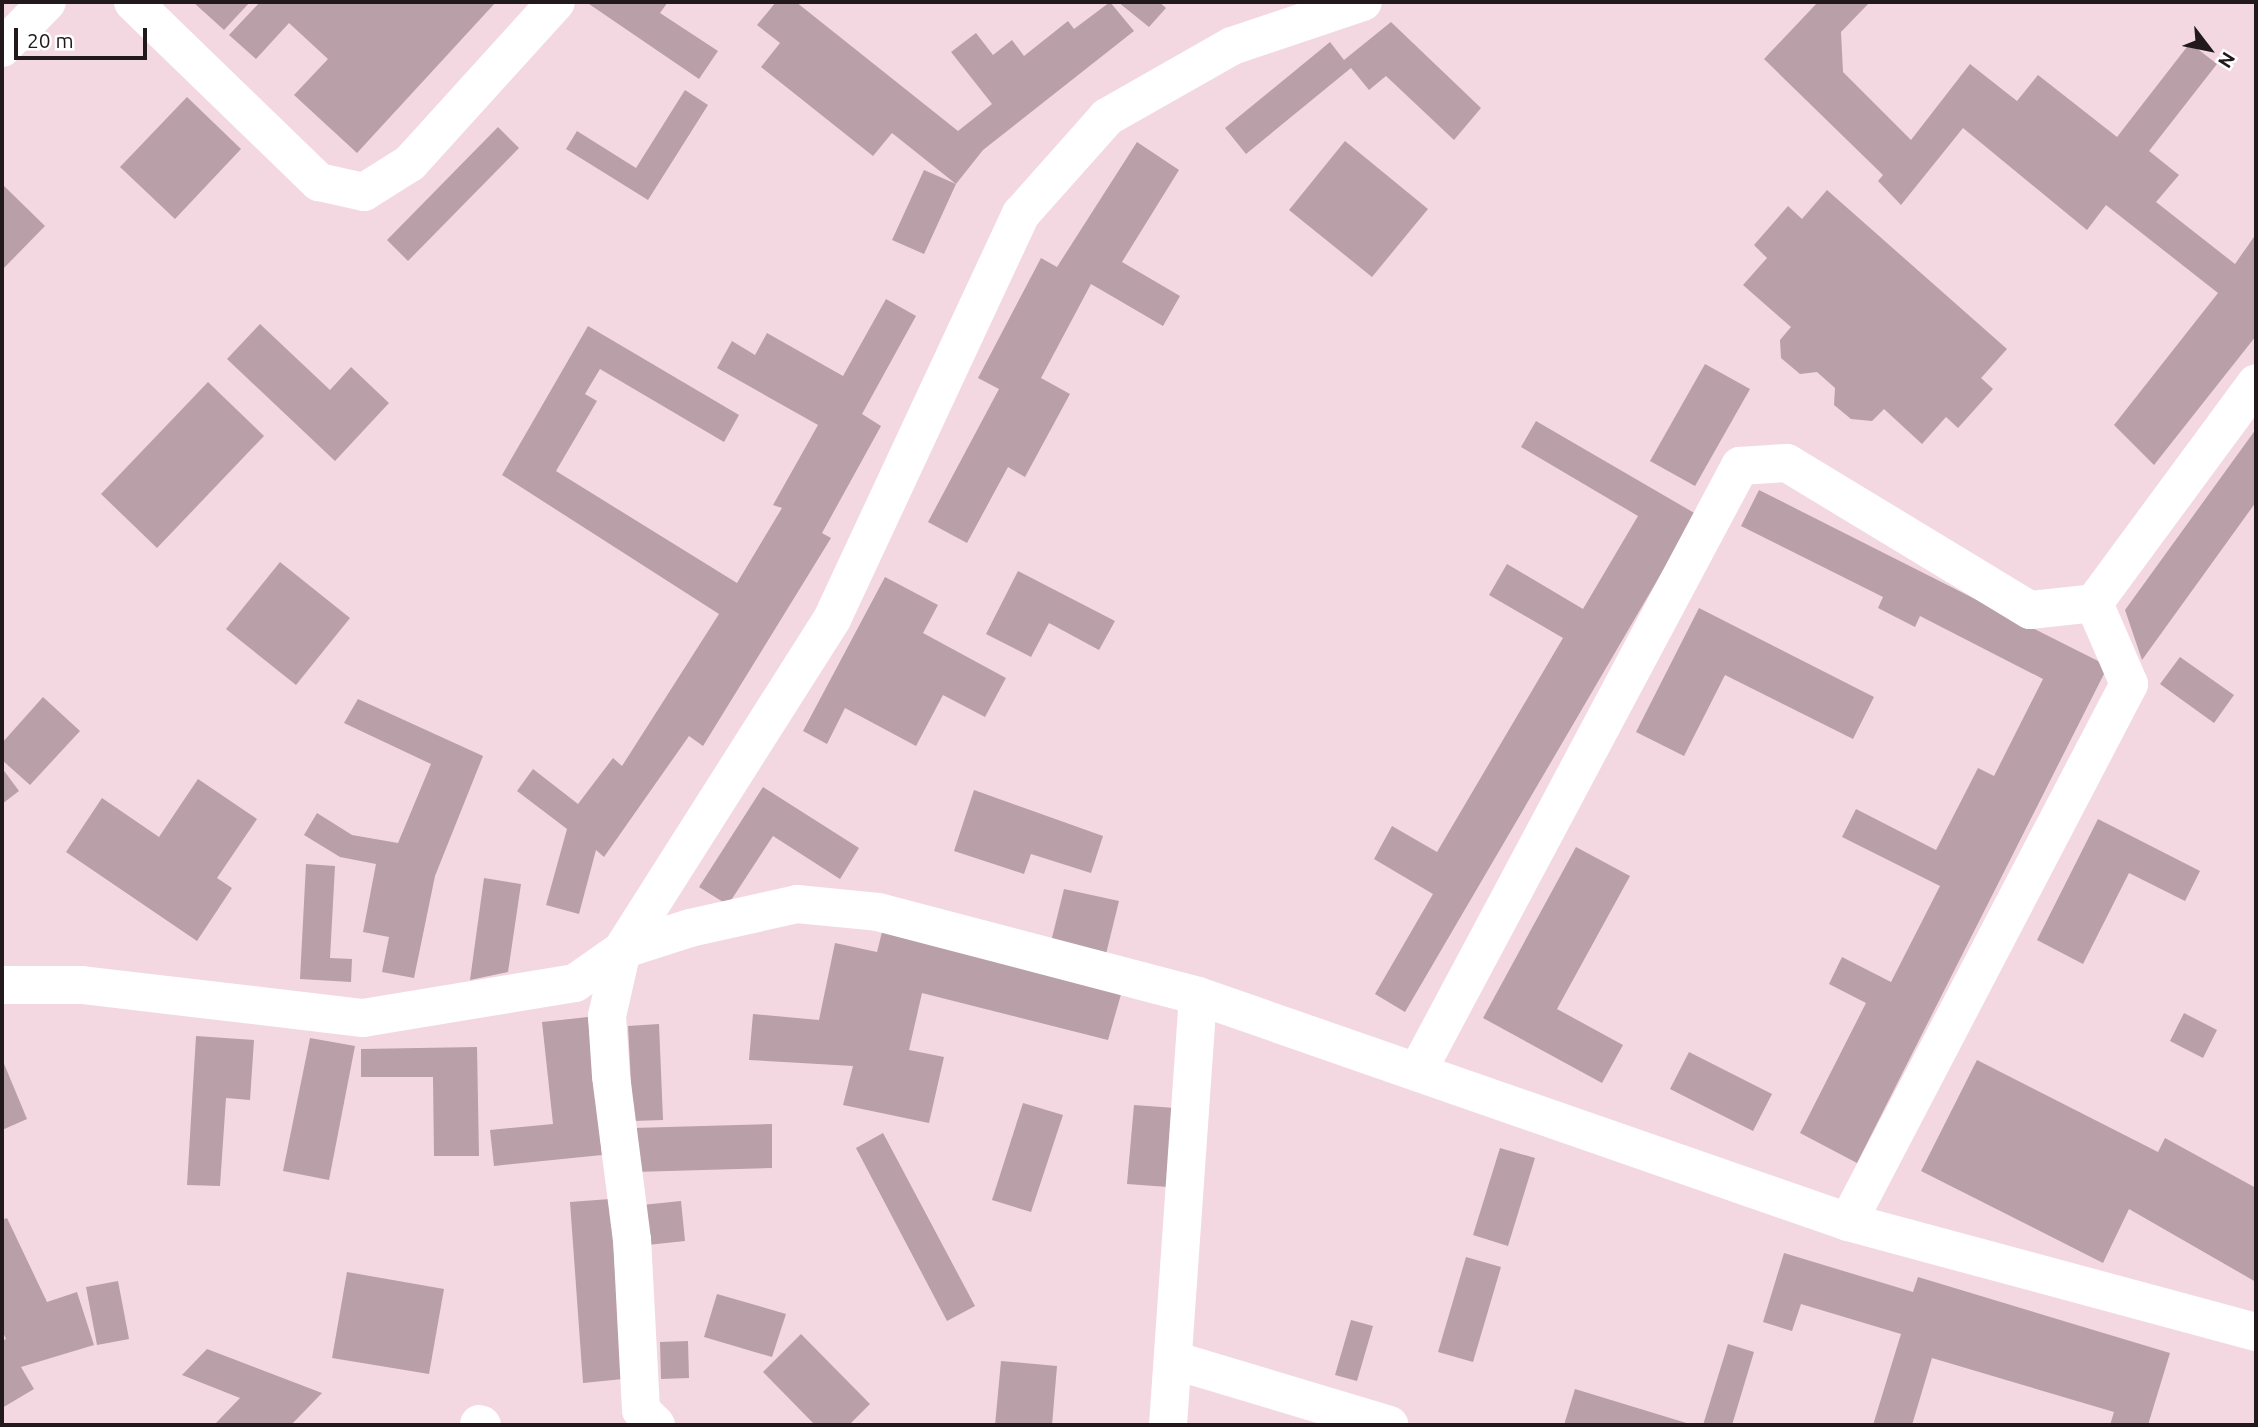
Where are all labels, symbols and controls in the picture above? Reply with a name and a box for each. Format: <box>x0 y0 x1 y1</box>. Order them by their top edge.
scale bar <box>18 14 150 58</box>
north arrow <box>2174 14 2244 84</box>
text: 20 m <box>27 28 74 52</box>
text: N <box>2214 48 2240 72</box>

